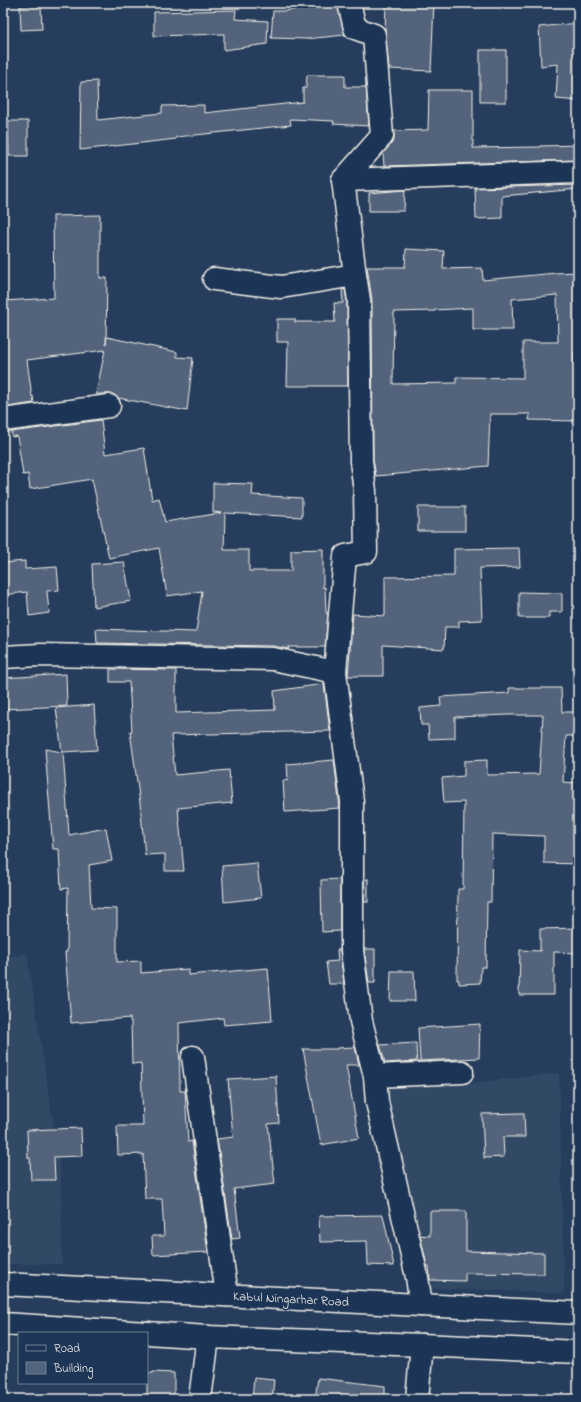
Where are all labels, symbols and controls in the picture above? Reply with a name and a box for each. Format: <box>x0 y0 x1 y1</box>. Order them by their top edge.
street label: Kabul Ningarhar Road <box>232 1287 350 1313</box>
legend <box>18 1332 148 1384</box>
text: Road <box>54 1340 80 1358</box>
text: Building <box>53 1360 93 1379</box>

